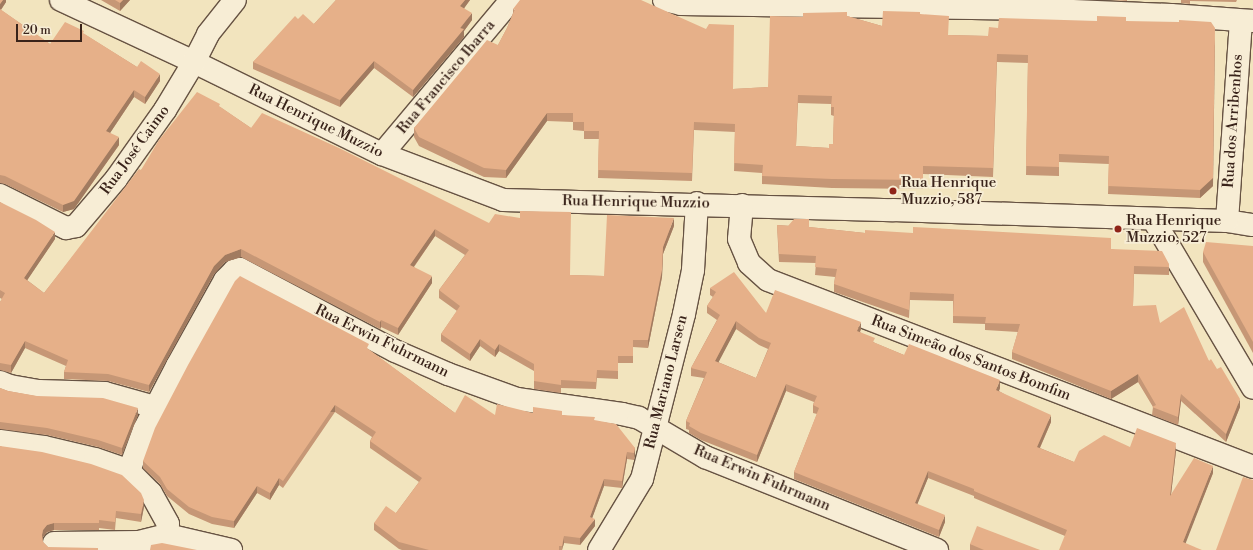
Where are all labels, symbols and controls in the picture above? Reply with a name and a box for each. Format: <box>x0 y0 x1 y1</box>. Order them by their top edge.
scale bar <box>18 16 84 42</box>
street label: Rua Francisco Ibarra <box>393 16 499 138</box>
text: 20 m <box>23 23 51 38</box>
street label: Rua dos Arribenhos <box>1219 54 1247 188</box>
street label: Rua Henrique Muzzio <box>246 80 386 162</box>
street label: Rua José Caimo <box>97 102 173 198</box>
place label: Rua Henrique Muzzio, 587 <box>901 173 996 208</box>
marker: Rua Henrique Muzzio, 587 <box>888 186 898 196</box>
street label: Rua Henrique Muzzio <box>562 192 710 212</box>
place label: Rua Henrique Muzzio, 527 <box>1126 211 1221 246</box>
marker: Rua Henrique Muzzio, 527 <box>1113 224 1123 234</box>
street label: Rua Erwin Fuhrmann <box>312 301 452 381</box>
street label: Rua Simeão dos Santos Bomfim <box>869 312 1073 404</box>
street label: Rua Mariano Larsen <box>641 313 691 451</box>
street label: Rua Erwin Fuhrmann <box>691 441 833 515</box>

